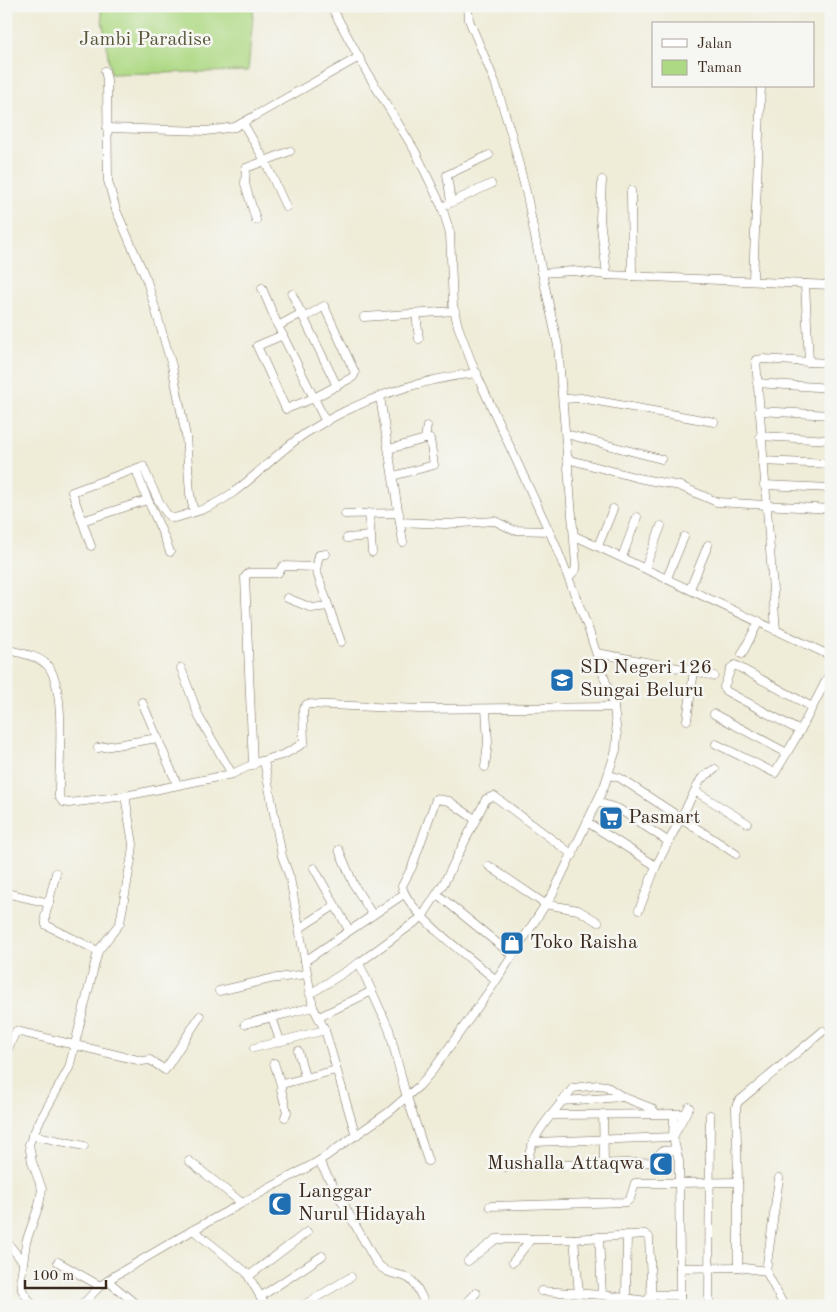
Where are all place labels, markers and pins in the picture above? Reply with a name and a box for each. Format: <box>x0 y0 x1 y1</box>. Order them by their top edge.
place label: SD Negeri 126 Sungai Beluru <box>580 658 712 701</box>
school or university icon: SD Negeri 126 Sungai Beluru <box>549 667 575 693</box>
supermarket icon: Pasmart <box>598 805 624 831</box>
place label: Pasmart <box>628 808 700 828</box>
shop icon: Toko Raisha <box>499 930 525 956</box>
place label: Toko Raisha <box>530 933 638 953</box>
mosque icon: Mushalla Attaqwa <box>648 1151 674 1177</box>
place label: Mushalla Attaqwa <box>487 1154 644 1174</box>
place label: Langgar Nurul Hidayah <box>298 1182 426 1225</box>
mosque icon: Langgar Nurul Hidayah <box>267 1191 293 1217</box>

